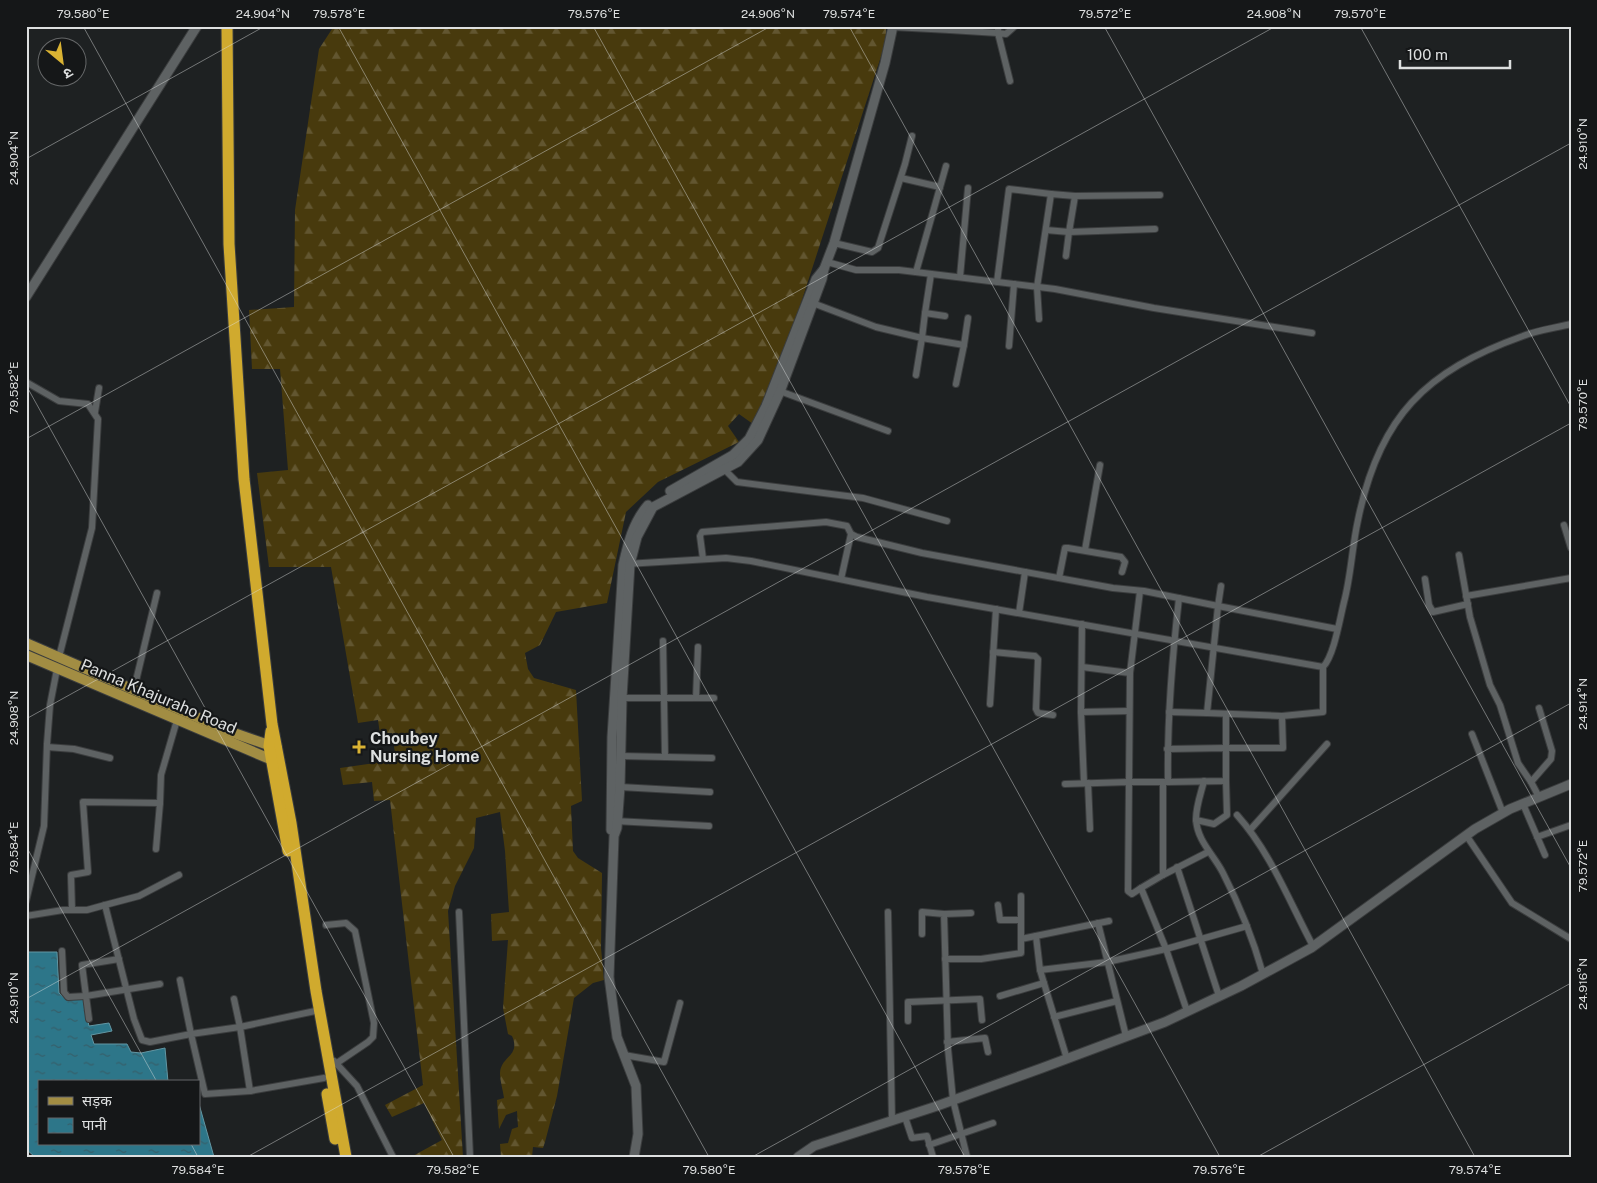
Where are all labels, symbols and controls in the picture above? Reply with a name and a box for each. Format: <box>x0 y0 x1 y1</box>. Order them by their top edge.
text: 79.580°E <box>57 7 109 21</box>
text: 24.904°N <box>236 7 290 21</box>
text: 79.578°E <box>313 7 365 21</box>
text: 79.576°E <box>568 7 620 21</box>
text: 24.906°N <box>741 7 795 21</box>
text: 79.574°E <box>823 7 875 21</box>
text: 79.572°E <box>1079 7 1131 21</box>
text: 24.908°N <box>1247 7 1301 21</box>
text: 79.570°E <box>1334 7 1386 21</box>
north arrow <box>38 38 88 88</box>
scale bar <box>1400 38 1510 70</box>
text: 100 m <box>1407 46 1448 63</box>
text: उ <box>60 64 76 83</box>
text: 24.910°N <box>1576 118 1590 170</box>
text: 24.904°N <box>7 131 21 185</box>
text: 79.582°E <box>7 362 21 414</box>
text: 79.570°E <box>1576 379 1590 431</box>
street label: Panna Khajuraho Road <box>78 655 240 738</box>
text: 24.914°N <box>1576 678 1590 730</box>
text: 24.908°N <box>7 691 21 745</box>
place label: Choubey Nursing Home <box>370 729 479 766</box>
marker: Choubey Nursing Home <box>352 740 366 754</box>
text: 79.584°E <box>7 821 21 875</box>
text: 79.572°E <box>1576 840 1590 892</box>
text: 24.916°N <box>1576 958 1590 1010</box>
text: 24.910°N <box>7 972 21 1024</box>
legend <box>38 1080 200 1146</box>
text: सड़क <box>82 1092 112 1109</box>
text: पानी <box>82 1116 108 1133</box>
text: 79.584°E <box>171 1163 225 1177</box>
text: 79.582°E <box>427 1163 479 1177</box>
text: 79.580°E <box>683 1163 735 1177</box>
text: 79.578°E <box>938 1163 990 1177</box>
text: 79.576°E <box>1193 1163 1245 1177</box>
text: 79.574°E <box>1449 1163 1501 1177</box>

